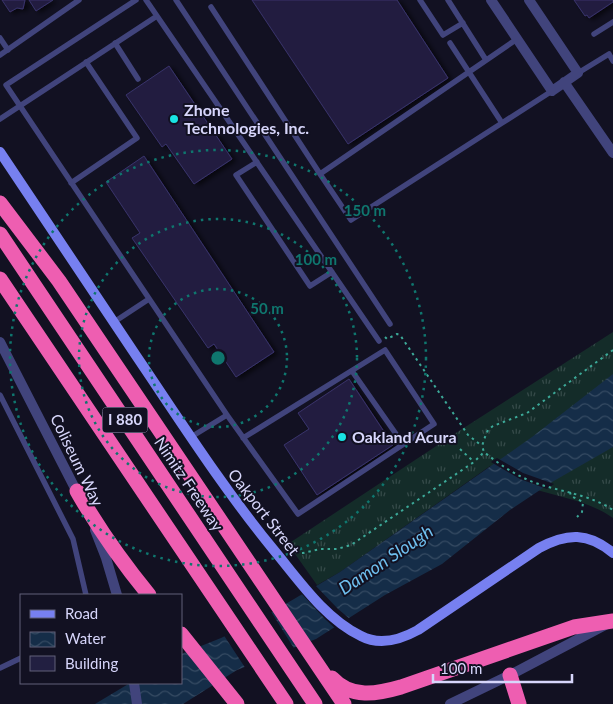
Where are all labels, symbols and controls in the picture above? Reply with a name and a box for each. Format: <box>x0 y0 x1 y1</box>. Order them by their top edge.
place label: Zhone Technologies, Inc. <box>184 100 309 137</box>
marker: Zhone Technologies, Inc. <box>168 113 180 125</box>
text: 150 m <box>344 201 386 219</box>
text: 100 m <box>295 250 337 268</box>
text: 50 m <box>250 299 284 317</box>
centre of rings <box>209 349 227 367</box>
road number: I 880 <box>102 408 148 432</box>
street label: Coliseum Way <box>47 411 108 510</box>
place label: Oakland Acura <box>352 427 457 446</box>
marker: Oakland Acura <box>336 431 348 443</box>
street label: Nimitz Freeway <box>151 433 228 535</box>
street label: Oakport Street <box>225 465 304 559</box>
water label: Damon Slough <box>334 520 437 599</box>
legend <box>20 594 182 684</box>
text: Road <box>65 604 98 622</box>
text: Water <box>65 629 106 647</box>
scale bar <box>433 652 572 684</box>
text: Building <box>65 654 118 672</box>
text: 100 m <box>440 659 482 677</box>

